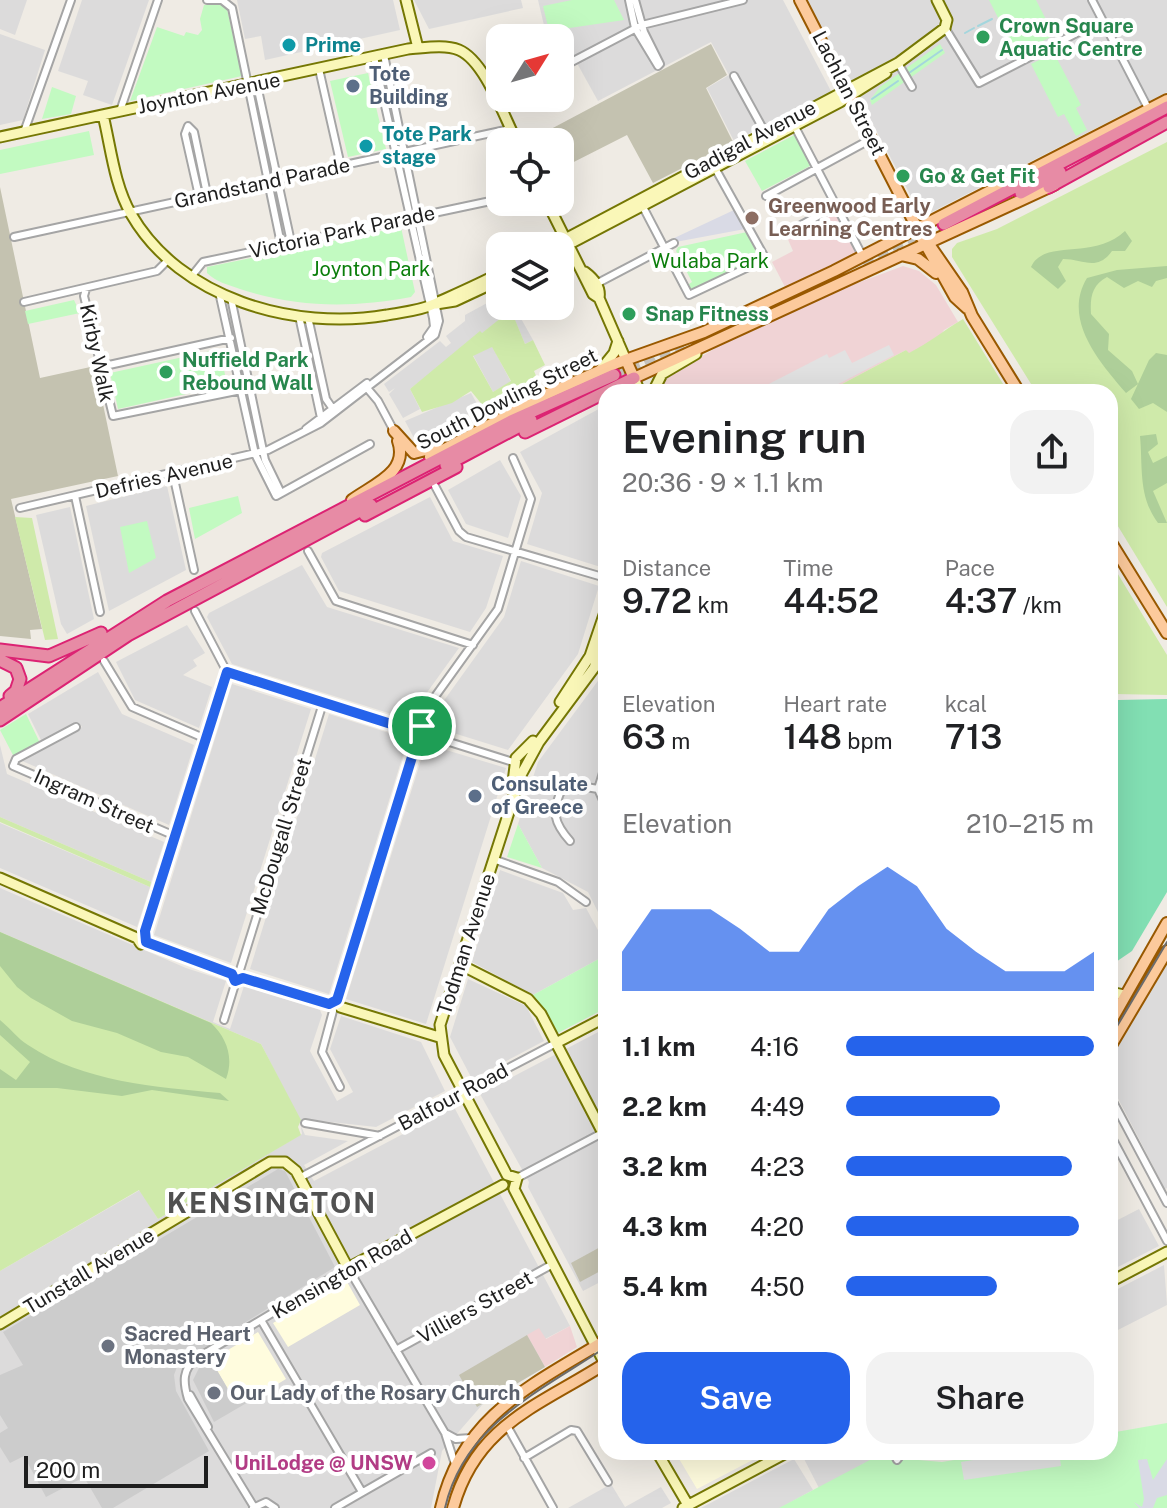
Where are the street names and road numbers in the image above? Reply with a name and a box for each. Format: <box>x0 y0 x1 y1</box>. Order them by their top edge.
street label: Lachlan Street <box>807 27 891 159</box>
street label: Joynton Avenue <box>136 67 282 119</box>
street label: Gadigal Avenue <box>680 95 820 185</box>
street label: Grandstand Parade <box>172 153 352 213</box>
street label: Victoria Park Parade <box>247 201 437 263</box>
street label: Kirby Walk <box>75 302 119 404</box>
street label: South Dowling Street <box>413 343 601 455</box>
street label: Defries Avenue <box>93 449 235 503</box>
street label: McDougall Street <box>246 754 316 918</box>
street label: Ingram Street <box>30 764 158 838</box>
street label: Todman Avenue <box>432 870 500 1018</box>
street label: Balfour Road <box>394 1058 512 1136</box>
street label: Tunstall Avenue <box>19 1223 159 1319</box>
street label: Kensington Road <box>268 1224 416 1324</box>
street label: Villiers Street <box>413 1266 537 1348</box>

